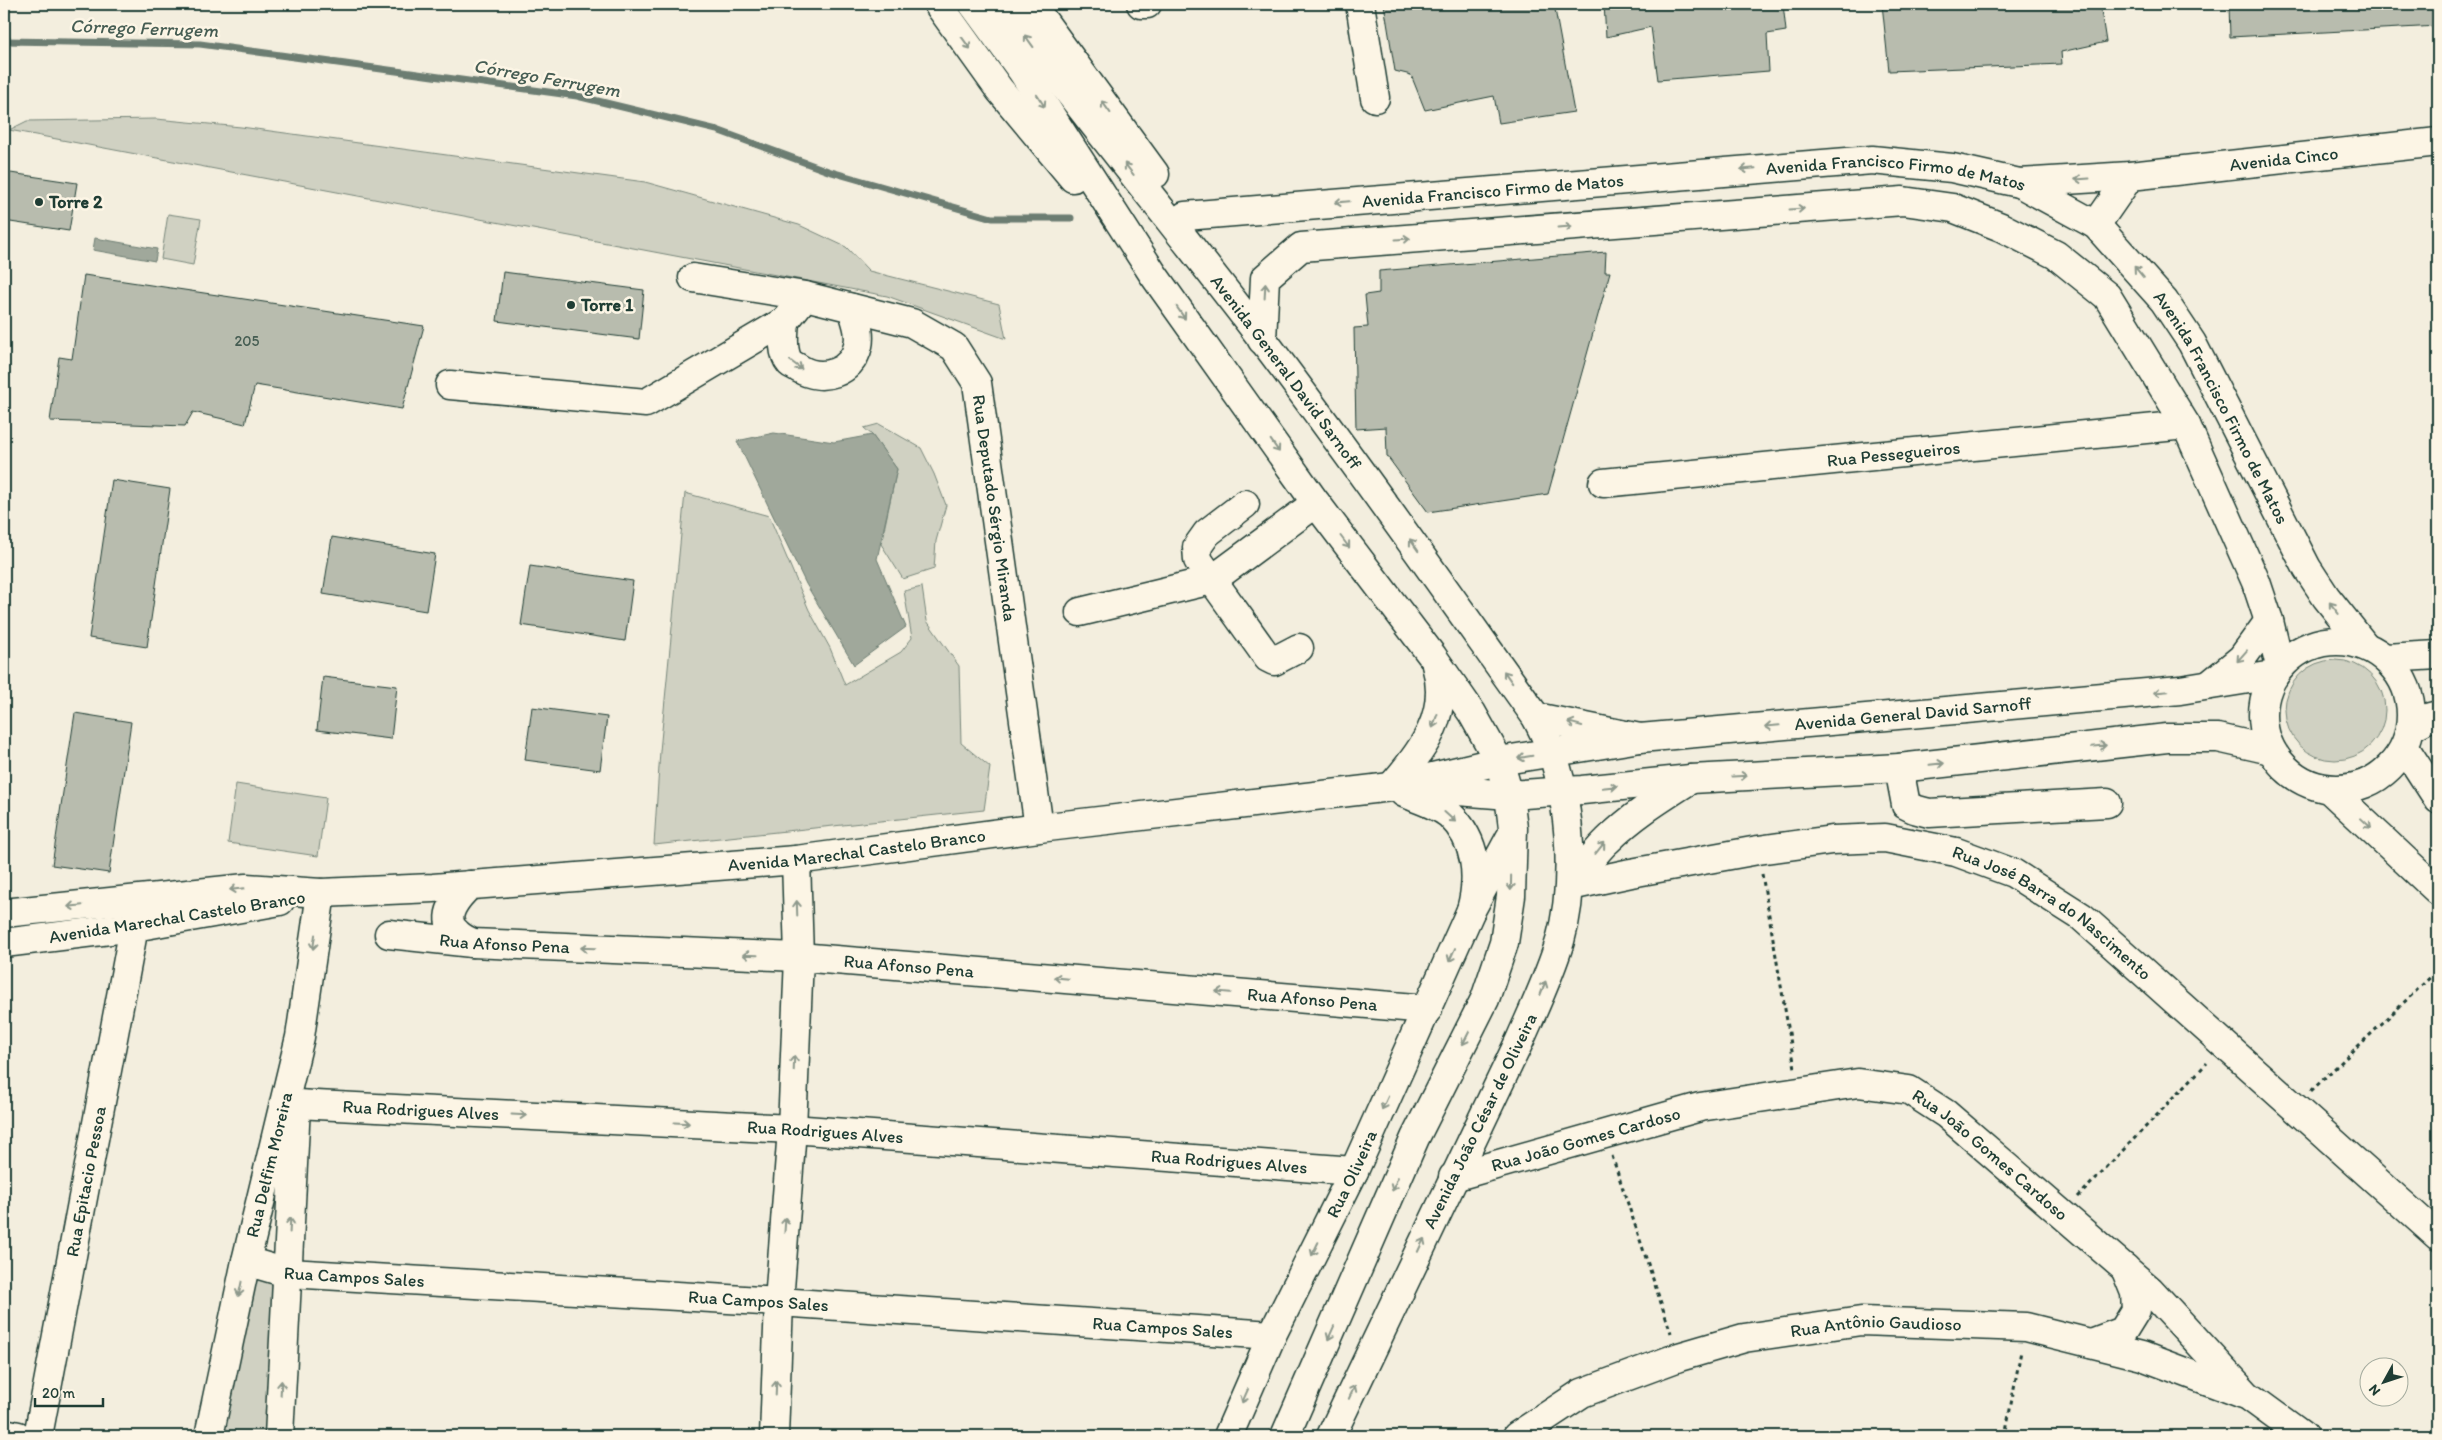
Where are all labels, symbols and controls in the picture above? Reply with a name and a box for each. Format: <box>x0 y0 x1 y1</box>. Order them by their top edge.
water label: Córrego Ferrugem <box>70 14 219 42</box>
one-way arrow <box>1024 35 1035 48</box>
one-way arrow <box>961 36 971 50</box>
water label: Córrego Ferrugem <box>472 54 622 102</box>
one-way arrow <box>1036 94 1046 108</box>
one-way arrow <box>1101 101 1112 114</box>
street label: Avenida Cinco <box>2228 142 2339 176</box>
street label: Avenida Francisco Firmo de Matos <box>1765 149 2030 196</box>
one-way arrow <box>1123 163 1134 176</box>
one-way arrow <box>1740 165 1756 174</box>
street label: Avenida Francisco Firmo de Matos <box>1361 169 1625 213</box>
one-way arrow <box>2074 174 2090 183</box>
place label: Torre 2 <box>48 191 103 213</box>
marker: Torre 2 <box>33 196 45 208</box>
one-way arrow <box>1334 197 1350 206</box>
one-way arrow <box>1788 205 1804 214</box>
one-way arrow <box>1556 222 1572 231</box>
one-way arrow <box>1394 234 1410 244</box>
one-way arrow <box>2133 265 2145 278</box>
street label: Avenida General David Sarnoff <box>1206 270 1367 474</box>
one-way arrow <box>1260 283 1269 299</box>
street label: Avenida Francisco Firmo de Matos <box>2149 286 2294 528</box>
place label: Torre 1 <box>580 294 634 316</box>
marker: Torre 1 <box>565 299 577 311</box>
one-way arrow <box>1176 306 1186 320</box>
house number: 205 <box>234 332 260 350</box>
one-way arrow <box>790 360 803 371</box>
street label: Rua Deputado Sérgio Miranda <box>968 393 1021 623</box>
street label: Rua Pessegueiros <box>1826 437 1961 472</box>
one-way arrow <box>1270 439 1280 453</box>
one-way arrow <box>1340 535 1351 548</box>
one-way arrow <box>1409 538 1419 552</box>
one-way arrow <box>2329 602 2340 615</box>
one-way arrow <box>2236 649 2248 662</box>
one-way arrow <box>1503 670 1513 684</box>
one-way arrow <box>2153 687 2169 696</box>
street label: Avenida General David Sarnoff <box>1794 692 2033 735</box>
one-way arrow <box>1430 713 1439 728</box>
one-way arrow <box>1568 719 1584 728</box>
one-way arrow <box>1765 722 1781 731</box>
one-way arrow <box>2090 741 2106 751</box>
one-way arrow <box>1518 752 1534 762</box>
one-way arrow <box>1929 759 1945 769</box>
one-way arrow <box>1732 772 1748 781</box>
one-way arrow <box>1602 782 1618 792</box>
one-way arrow <box>1443 812 1456 823</box>
one-way arrow <box>2360 817 2372 829</box>
street label: Avenida Marechal Castelo Branco <box>727 824 987 876</box>
street label: Rua José Barra do Nascimento <box>1949 841 2156 985</box>
one-way arrow <box>1595 842 1606 855</box>
one-way arrow <box>1507 875 1516 891</box>
one-way arrow <box>229 884 245 894</box>
street label: Avenida Marechal Castelo Branco <box>47 886 307 948</box>
one-way arrow <box>792 900 802 916</box>
one-way arrow <box>68 901 84 910</box>
street label: Rua Afonso Pena <box>438 929 571 958</box>
one-way arrow <box>308 933 318 949</box>
one-way arrow <box>580 943 596 953</box>
one-way arrow <box>1447 947 1457 962</box>
one-way arrow <box>743 950 759 959</box>
street label: Rua Afonso Pena <box>843 950 975 982</box>
one-way arrow <box>1053 974 1069 983</box>
one-way arrow <box>1539 980 1548 996</box>
street label: Rua Afonso Pena <box>1246 983 1379 1016</box>
one-way arrow <box>1215 987 1231 997</box>
street label: Avenida João César de Oliveira <box>1418 1010 1542 1232</box>
one-way arrow <box>1461 1030 1470 1045</box>
one-way arrow <box>790 1055 799 1071</box>
street label: Rua João Gomes Cardoso <box>1908 1084 2073 1225</box>
street label: Rua Delfim Moreira <box>241 1089 298 1240</box>
street label: Rua Rodrigues Alves <box>342 1095 500 1125</box>
one-way arrow <box>1380 1095 1389 1110</box>
street label: Rua João Gomes Cardoso <box>1489 1102 1683 1177</box>
street label: Rua Epitacio Pessoa <box>61 1104 111 1259</box>
one-way arrow <box>511 1110 527 1119</box>
street label: Rua Rodrigues Alves <box>746 1116 904 1148</box>
one-way arrow <box>673 1118 689 1127</box>
street label: Rua Oliveira <box>1321 1126 1382 1221</box>
street label: Rua Rodrigues Alves <box>1150 1145 1308 1178</box>
one-way arrow <box>1390 1176 1400 1191</box>
one-way arrow <box>285 1218 294 1234</box>
one-way arrow <box>780 1218 789 1234</box>
one-way arrow <box>1417 1238 1426 1253</box>
one-way arrow <box>1310 1241 1319 1256</box>
street label: Rua Campos Sales <box>283 1262 425 1292</box>
one-way arrow <box>235 1280 244 1296</box>
street label: Rua Campos Sales <box>687 1286 829 1316</box>
street label: Rua Antônio Gaudioso <box>1789 1310 1962 1342</box>
street label: Rua Campos Sales <box>1092 1312 1234 1343</box>
one-way arrow <box>1325 1325 1335 1340</box>
north arrow <box>2360 1358 2410 1408</box>
scale bar <box>35 1375 102 1407</box>
one-way arrow <box>277 1380 286 1396</box>
one-way arrow <box>771 1380 780 1396</box>
text: N <box>2365 1381 2384 1399</box>
text: 20 m <box>42 1384 76 1402</box>
one-way arrow <box>1348 1385 1357 1400</box>
one-way arrow <box>1240 1388 1250 1403</box>

